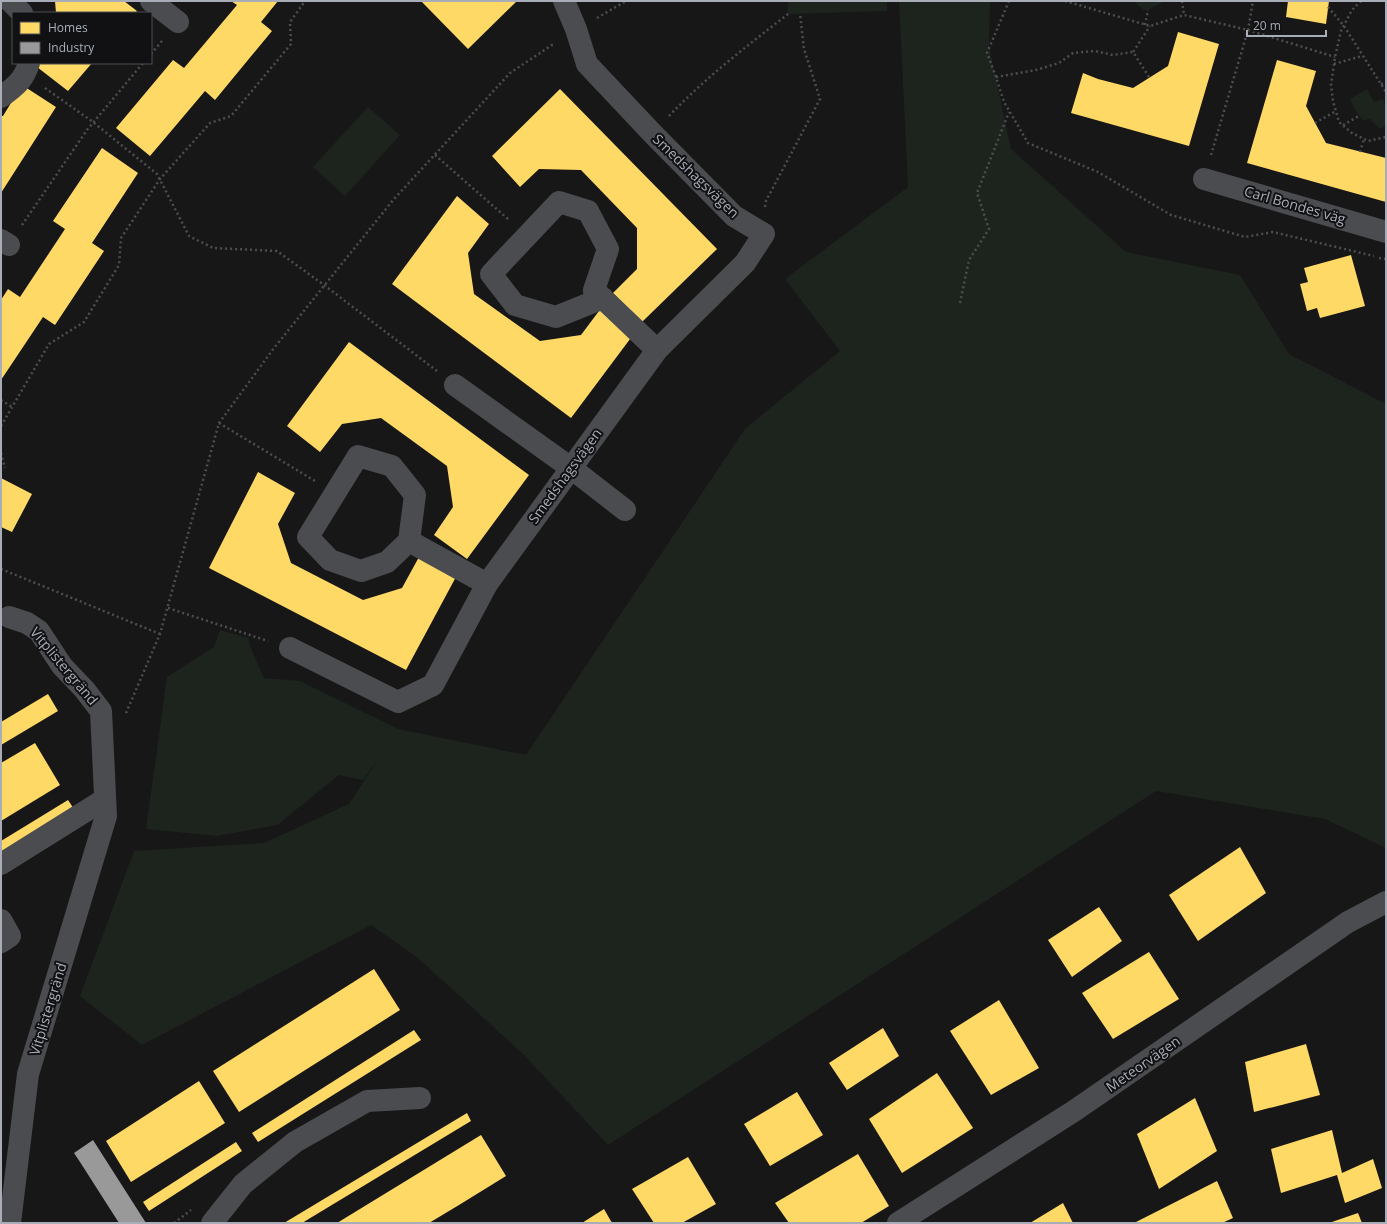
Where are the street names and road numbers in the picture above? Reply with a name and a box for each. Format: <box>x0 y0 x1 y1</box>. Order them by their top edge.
street label: Smedshagsvägen <box>649 129 744 222</box>
street label: Carl Bondes väg <box>1242 181 1348 228</box>
street label: Smedshagsvägen <box>524 424 606 527</box>
street label: Vitplistergränd <box>26 623 103 709</box>
street label: Vitplistergränd <box>24 960 71 1058</box>
street label: Meteorvägen <box>1102 1031 1184 1096</box>

